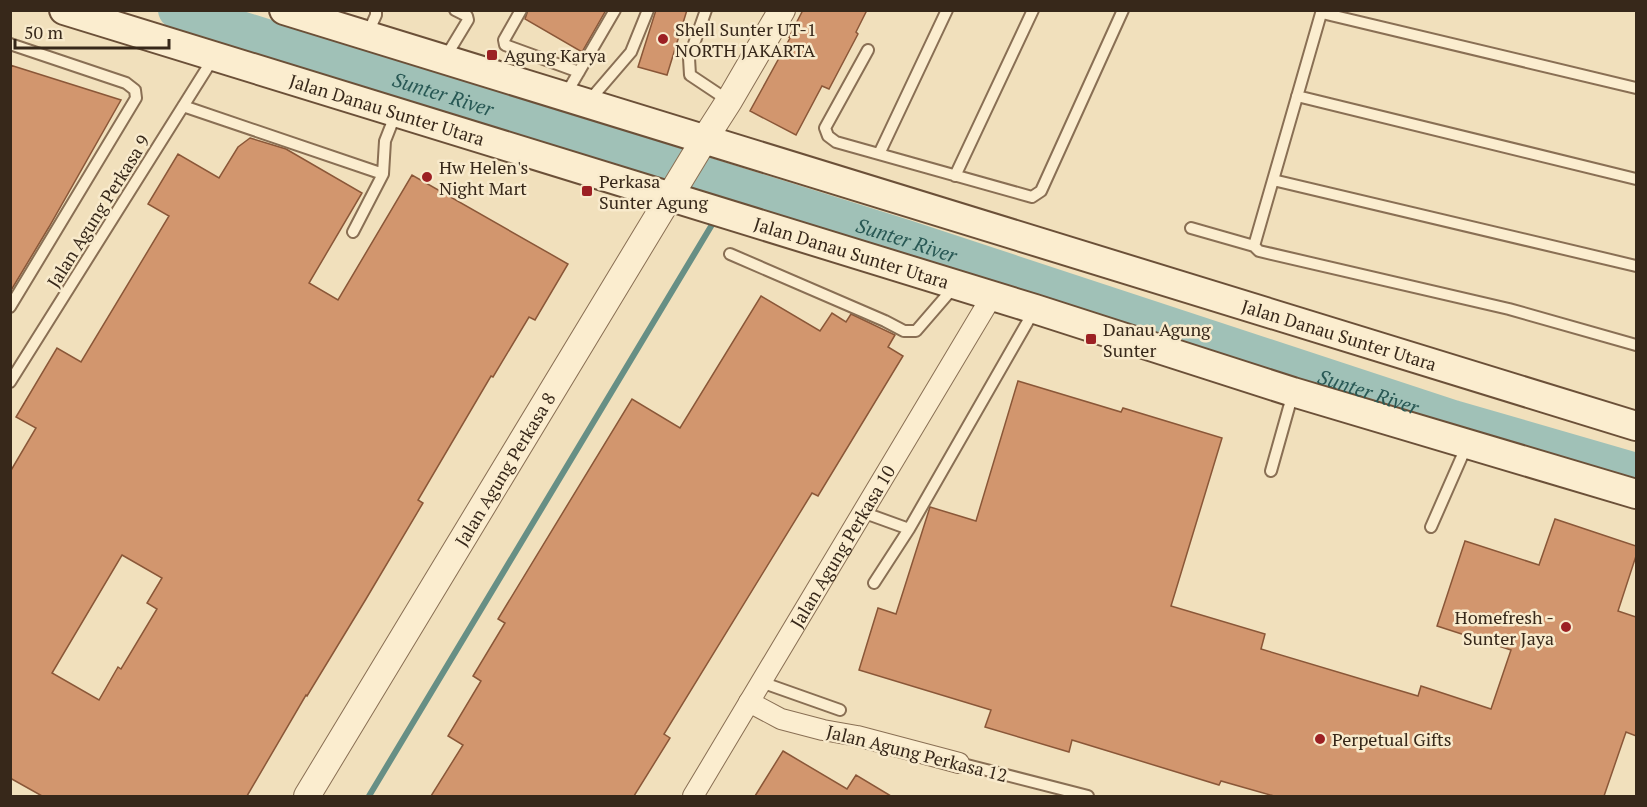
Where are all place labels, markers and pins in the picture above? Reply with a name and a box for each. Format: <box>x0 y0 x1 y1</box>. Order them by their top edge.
place label: Shell Sunter UT-1 NORTH JAKARTA <box>675 17 817 62</box>
marker: Shell Sunter UT-1 NORTH JAKARTA <box>656 32 670 46</box>
place label: Agung Karya <box>504 43 606 67</box>
marker: Agung Karya <box>485 48 499 62</box>
place label: Hw Helen's Night Mart <box>439 155 528 200</box>
place label: Perkasa Sunter Agung <box>599 169 708 214</box>
marker: Hw Helen's Night Mart <box>420 170 434 184</box>
marker: Perkasa Sunter Agung <box>580 184 594 198</box>
place label: Danau Agung Sunter <box>1103 317 1211 362</box>
marker: Danau Agung Sunter <box>1084 332 1098 346</box>
place label: Homefresh - Sunter Jaya <box>1455 605 1554 650</box>
marker: Homefresh - Sunter Jaya <box>1559 620 1573 634</box>
place label: Perpetual Gifts <box>1332 727 1452 751</box>
marker: Perpetual Gifts <box>1313 732 1327 746</box>

